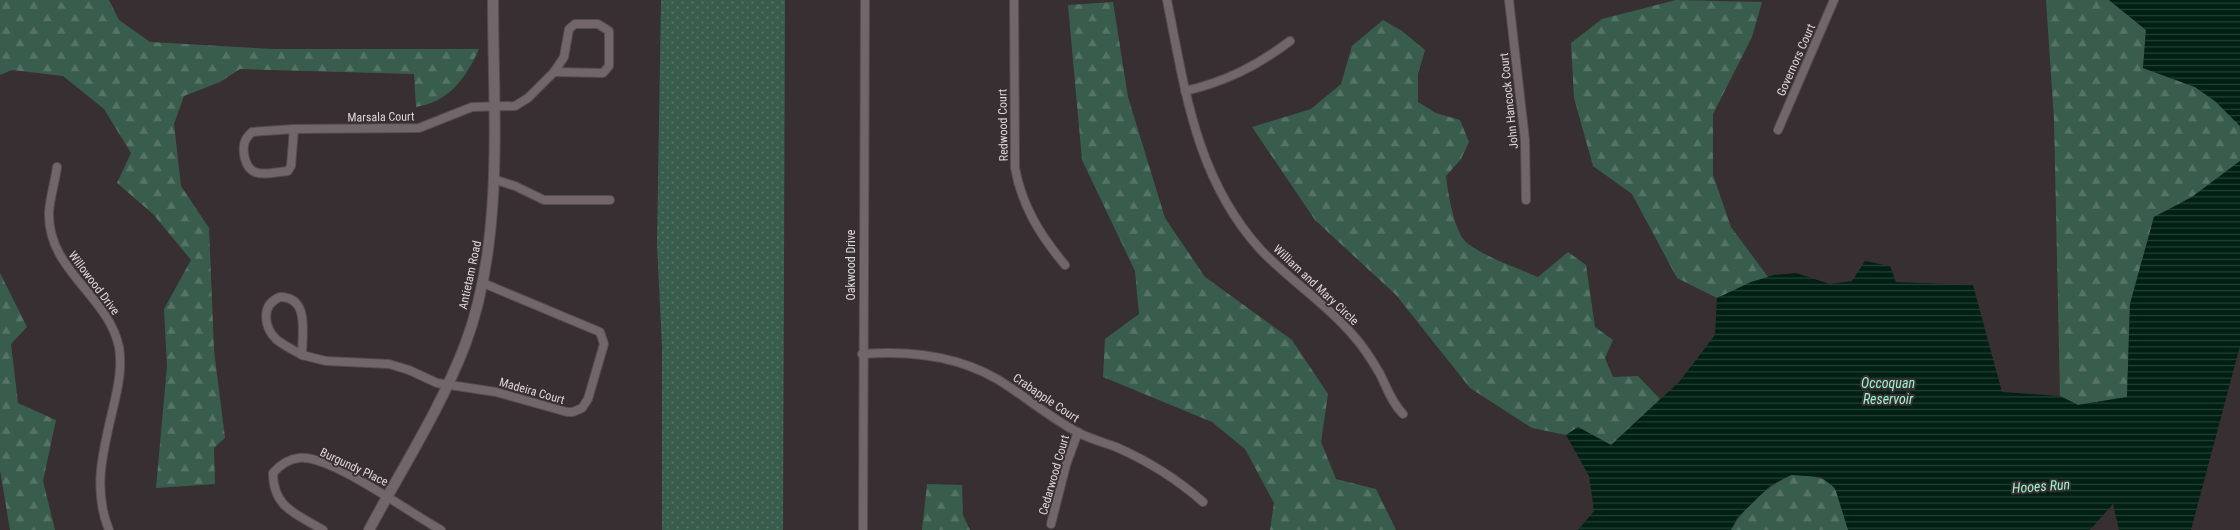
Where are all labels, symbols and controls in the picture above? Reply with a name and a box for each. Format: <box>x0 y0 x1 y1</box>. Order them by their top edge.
street label: Governors Court <box>1774 21 1818 98</box>
street label: John Hancock Court <box>1497 52 1521 150</box>
street label: Redwood Court <box>995 88 1011 161</box>
street label: Marsala Court <box>347 109 415 125</box>
street label: Oakwood Drive <box>844 229 858 300</box>
street label: Antietam Road <box>456 239 484 311</box>
street label: William and Mary Circle <box>1271 242 1362 328</box>
street label: Willowood Drive <box>66 248 123 318</box>
street label: Crabapple Court <box>1010 371 1082 426</box>
street label: Madeira Court <box>498 375 567 407</box>
water label: Occoquan Reservoir <box>1861 375 1915 407</box>
street label: Cedarwood Court <box>1036 433 1072 517</box>
street label: Burgundy Place <box>318 445 391 489</box>
water label: Hooes Run <box>2011 476 2071 496</box>

